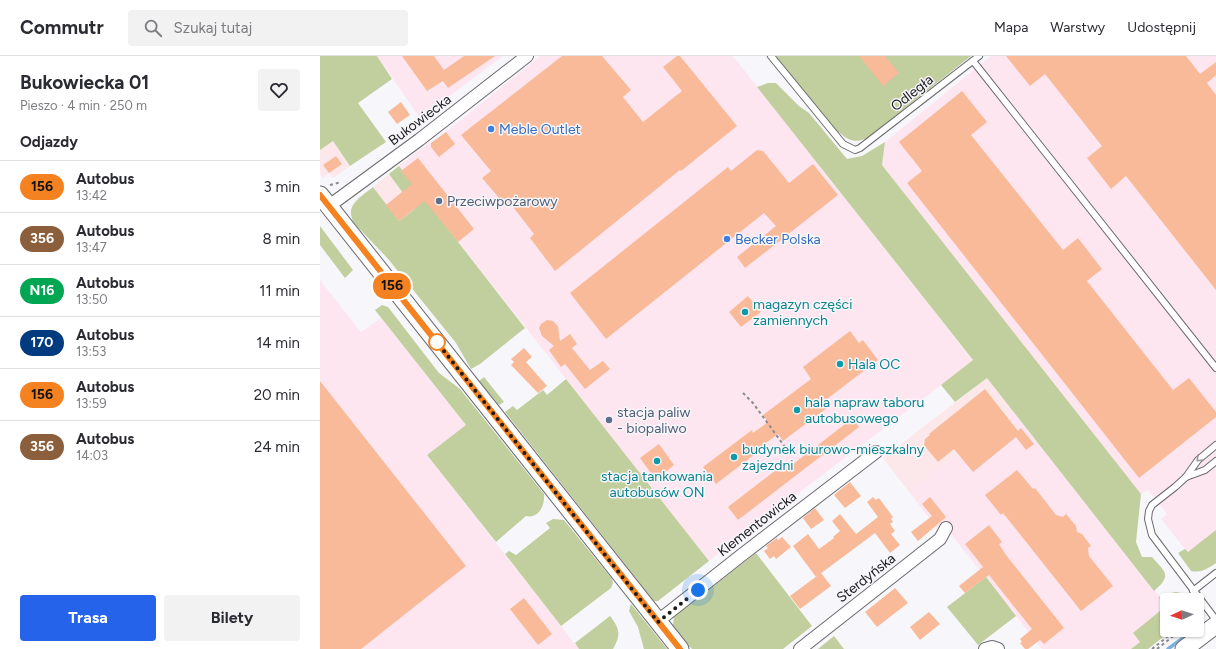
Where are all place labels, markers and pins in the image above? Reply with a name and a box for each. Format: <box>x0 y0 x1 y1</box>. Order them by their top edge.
place label: Meble Outlet <box>499 121 581 138</box>
marker: Meble Outlet <box>486 124 496 134</box>
place label: Przeciwpożarowy <box>447 193 558 210</box>
marker: Przeciwpożarowy <box>434 196 444 206</box>
place label: Becker Polska <box>735 231 821 248</box>
marker: Becker Polska <box>722 234 732 244</box>
place label: magazyn części zamiennych <box>753 296 852 329</box>
marker: magazyn części zamiennych <box>740 307 750 317</box>
unlabelled marker <box>428 333 446 351</box>
place label: Hala OC <box>848 356 900 373</box>
marker: Hala OC <box>835 359 845 369</box>
place label: hala napraw taboru autobusowego <box>805 394 924 427</box>
place label: stacja paliw - biopaliwo <box>617 404 691 437</box>
marker: hala napraw taboru autobusowego <box>792 405 802 415</box>
marker: stacja paliw - biopaliwo <box>604 415 614 425</box>
place label: budynek biurowo-mieszkalny zajezdni <box>742 441 925 474</box>
marker: budynek biurowo-mieszkalny zajezdni <box>729 452 739 462</box>
marker: stacja tankowania autobusów ON <box>652 456 662 466</box>
place label: stacja tankowania autobusów ON <box>601 468 713 501</box>

